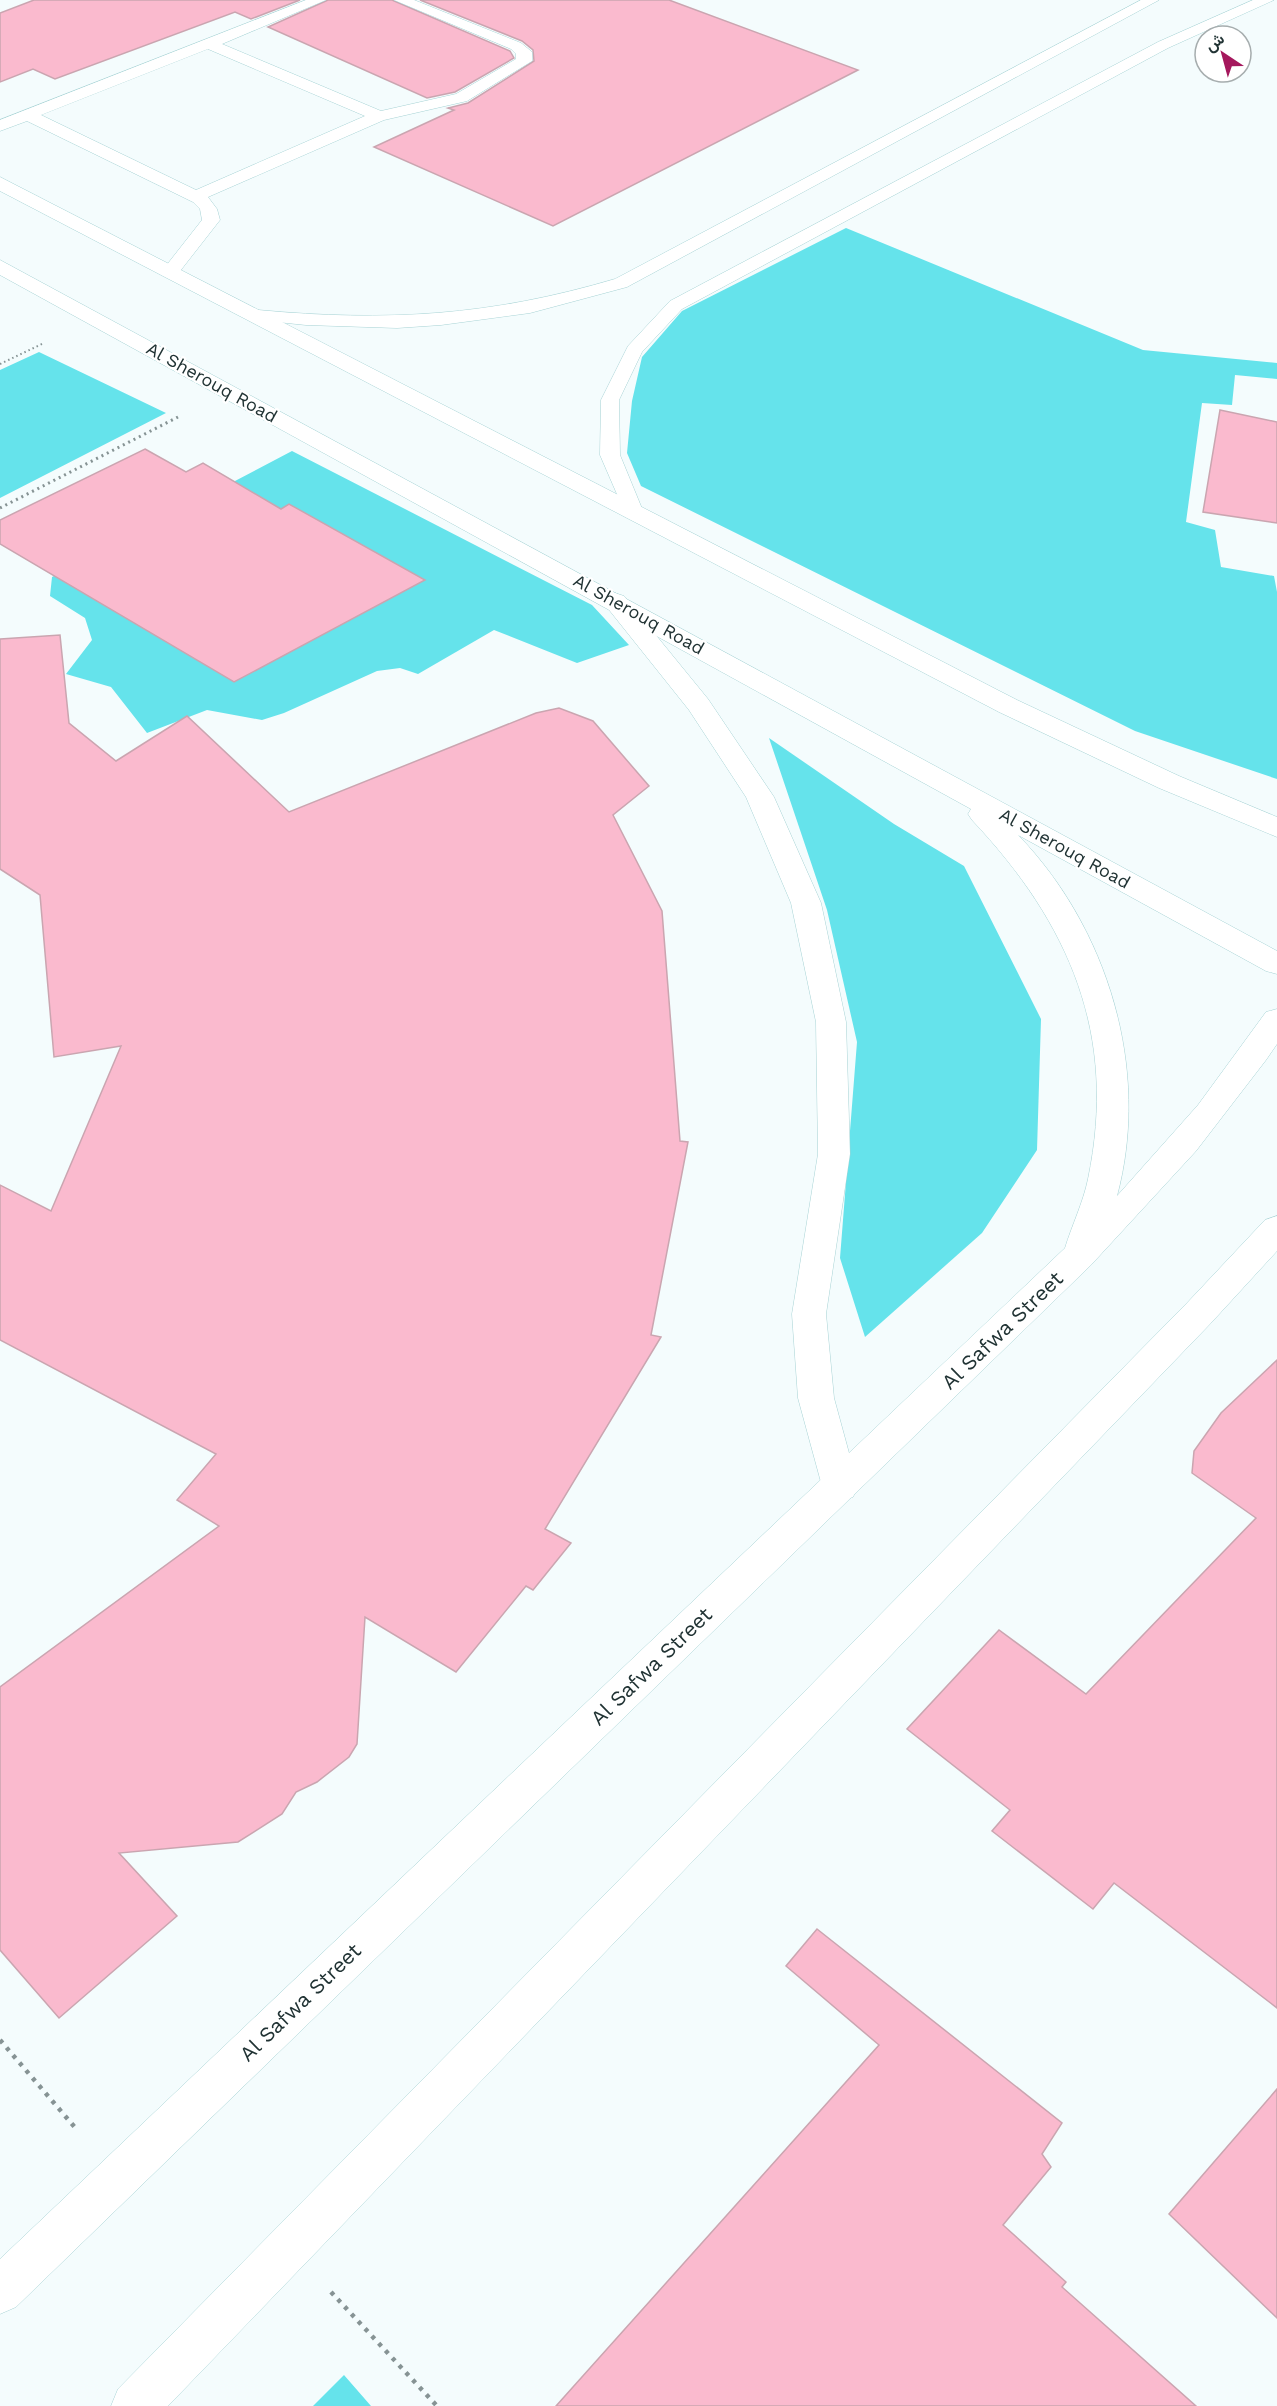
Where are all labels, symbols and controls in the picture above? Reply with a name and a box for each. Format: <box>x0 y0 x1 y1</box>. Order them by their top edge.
north arrow <box>1193 24 1253 84</box>
text: ش <box>1201 29 1228 56</box>
street label: Al Sherouq Road <box>143 337 281 427</box>
street label: Al Sherouq Road <box>570 569 708 659</box>
street label: Al Sherouq Road <box>996 803 1134 893</box>
street label: Al Safwa Street <box>936 1266 1068 1394</box>
street label: Al Safwa Street <box>585 1602 717 1730</box>
street label: Al Safwa Street <box>234 1938 366 2066</box>

